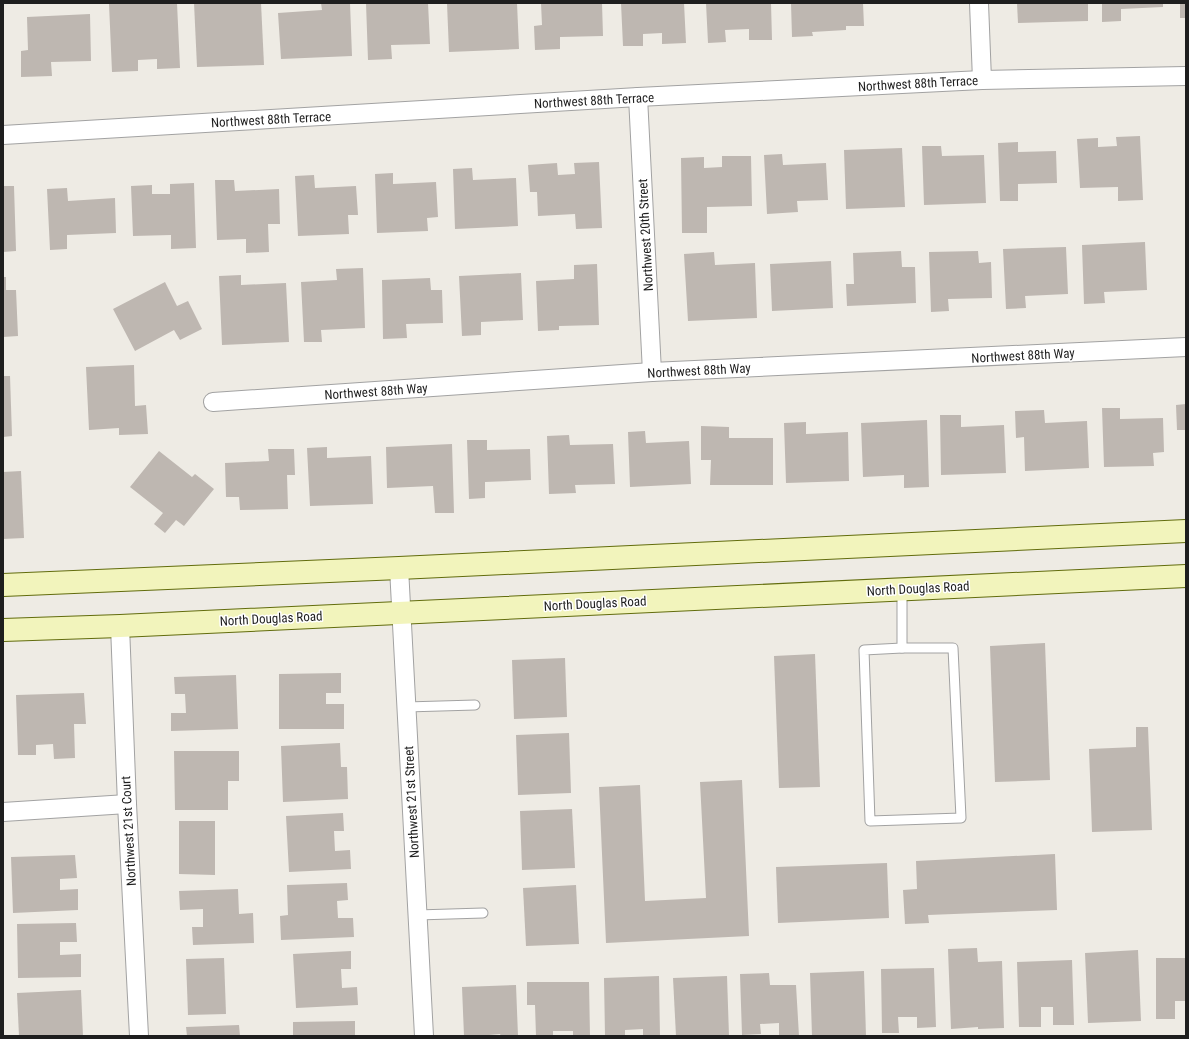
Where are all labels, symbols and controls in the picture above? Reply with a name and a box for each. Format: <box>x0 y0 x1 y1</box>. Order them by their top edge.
street label: Northwest 88th Terrace <box>858 73 978 94</box>
street label: Northwest 88th Terrace <box>534 90 654 111</box>
street label: Northwest 88th Terrace <box>211 109 331 130</box>
street label: Northwest 20th Street <box>635 178 656 292</box>
street label: Northwest 88th Way <box>971 345 1076 366</box>
street label: Northwest 88th Way <box>647 360 752 381</box>
street label: Northwest 88th Way <box>324 380 429 403</box>
street label: North Douglas Road <box>866 578 970 599</box>
street label: North Douglas Road <box>543 593 647 614</box>
street label: North Douglas Road <box>219 608 323 629</box>
street label: Northwest 21st Street <box>401 745 422 858</box>
street label: Northwest 21st Court <box>118 775 139 886</box>

